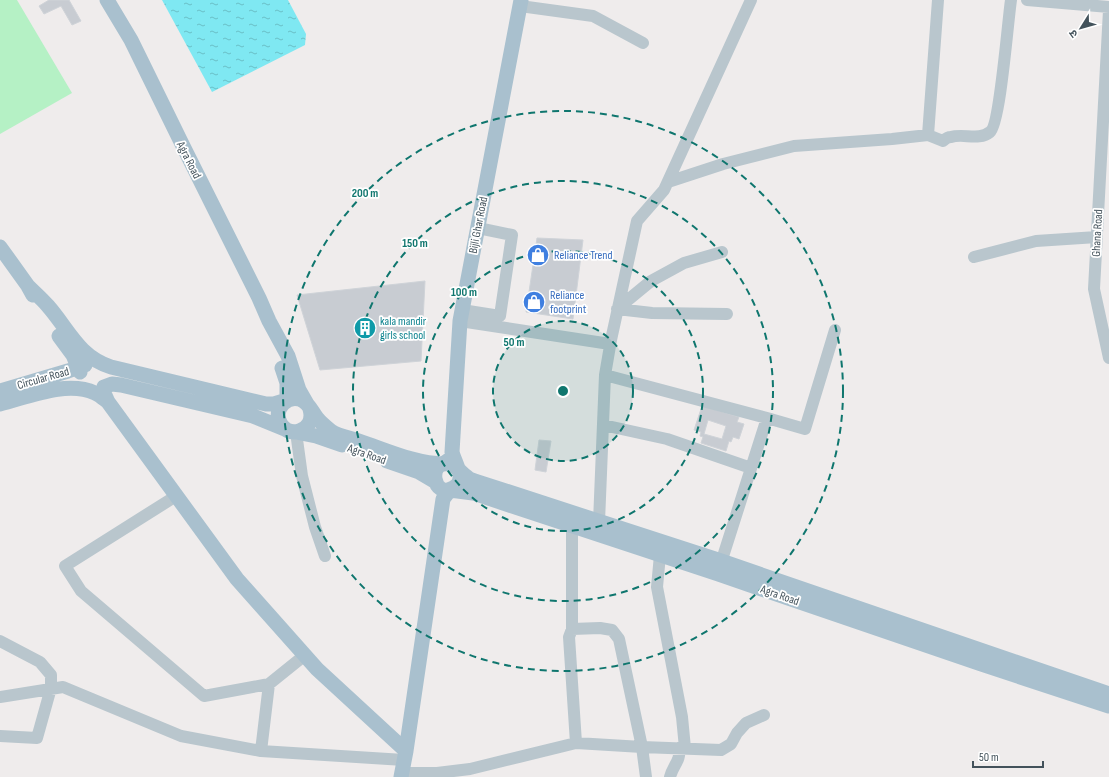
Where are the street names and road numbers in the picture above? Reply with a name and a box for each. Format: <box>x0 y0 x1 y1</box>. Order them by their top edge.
street label: Agra Road <box>172 138 204 181</box>
street label: Bijli Ghar Road <box>466 195 491 255</box>
street label: Ghana Road <box>1089 209 1106 257</box>
street label: Circular Road <box>15 364 71 393</box>
street label: Agra Road <box>345 441 388 468</box>
street label: Agra Road <box>758 582 801 609</box>

